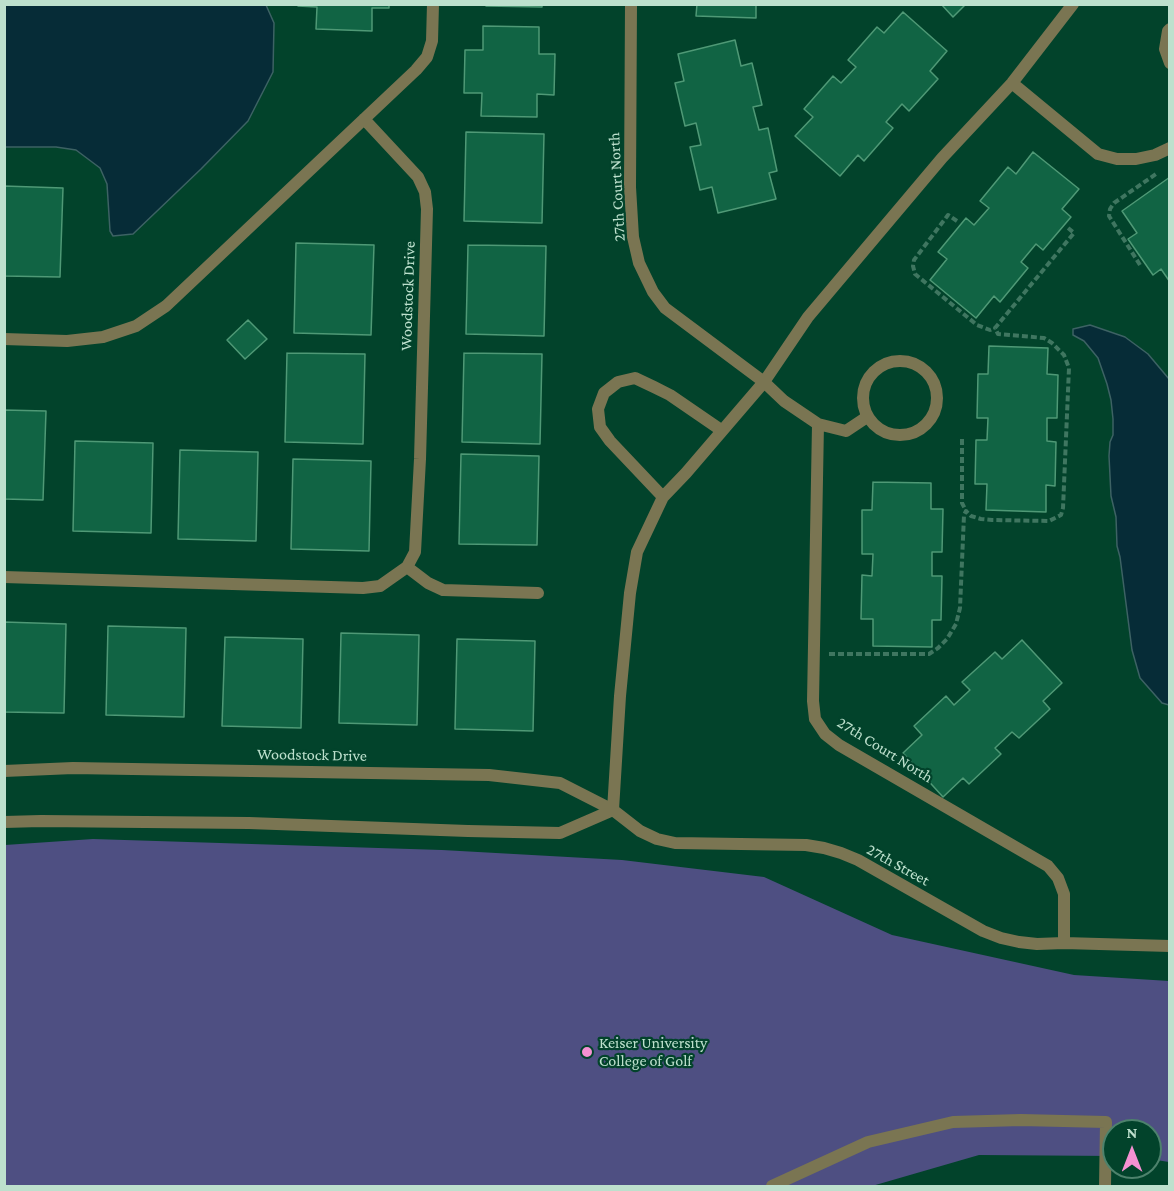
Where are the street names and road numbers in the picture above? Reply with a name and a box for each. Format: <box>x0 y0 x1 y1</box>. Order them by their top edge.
street label: 27th Court North <box>605 132 629 242</box>
street label: Woodstock Drive <box>396 241 420 351</box>
street label: 27th Court North <box>834 713 936 787</box>
street label: Woodstock Drive <box>257 744 367 766</box>
street label: 27th Street <box>863 840 933 890</box>

